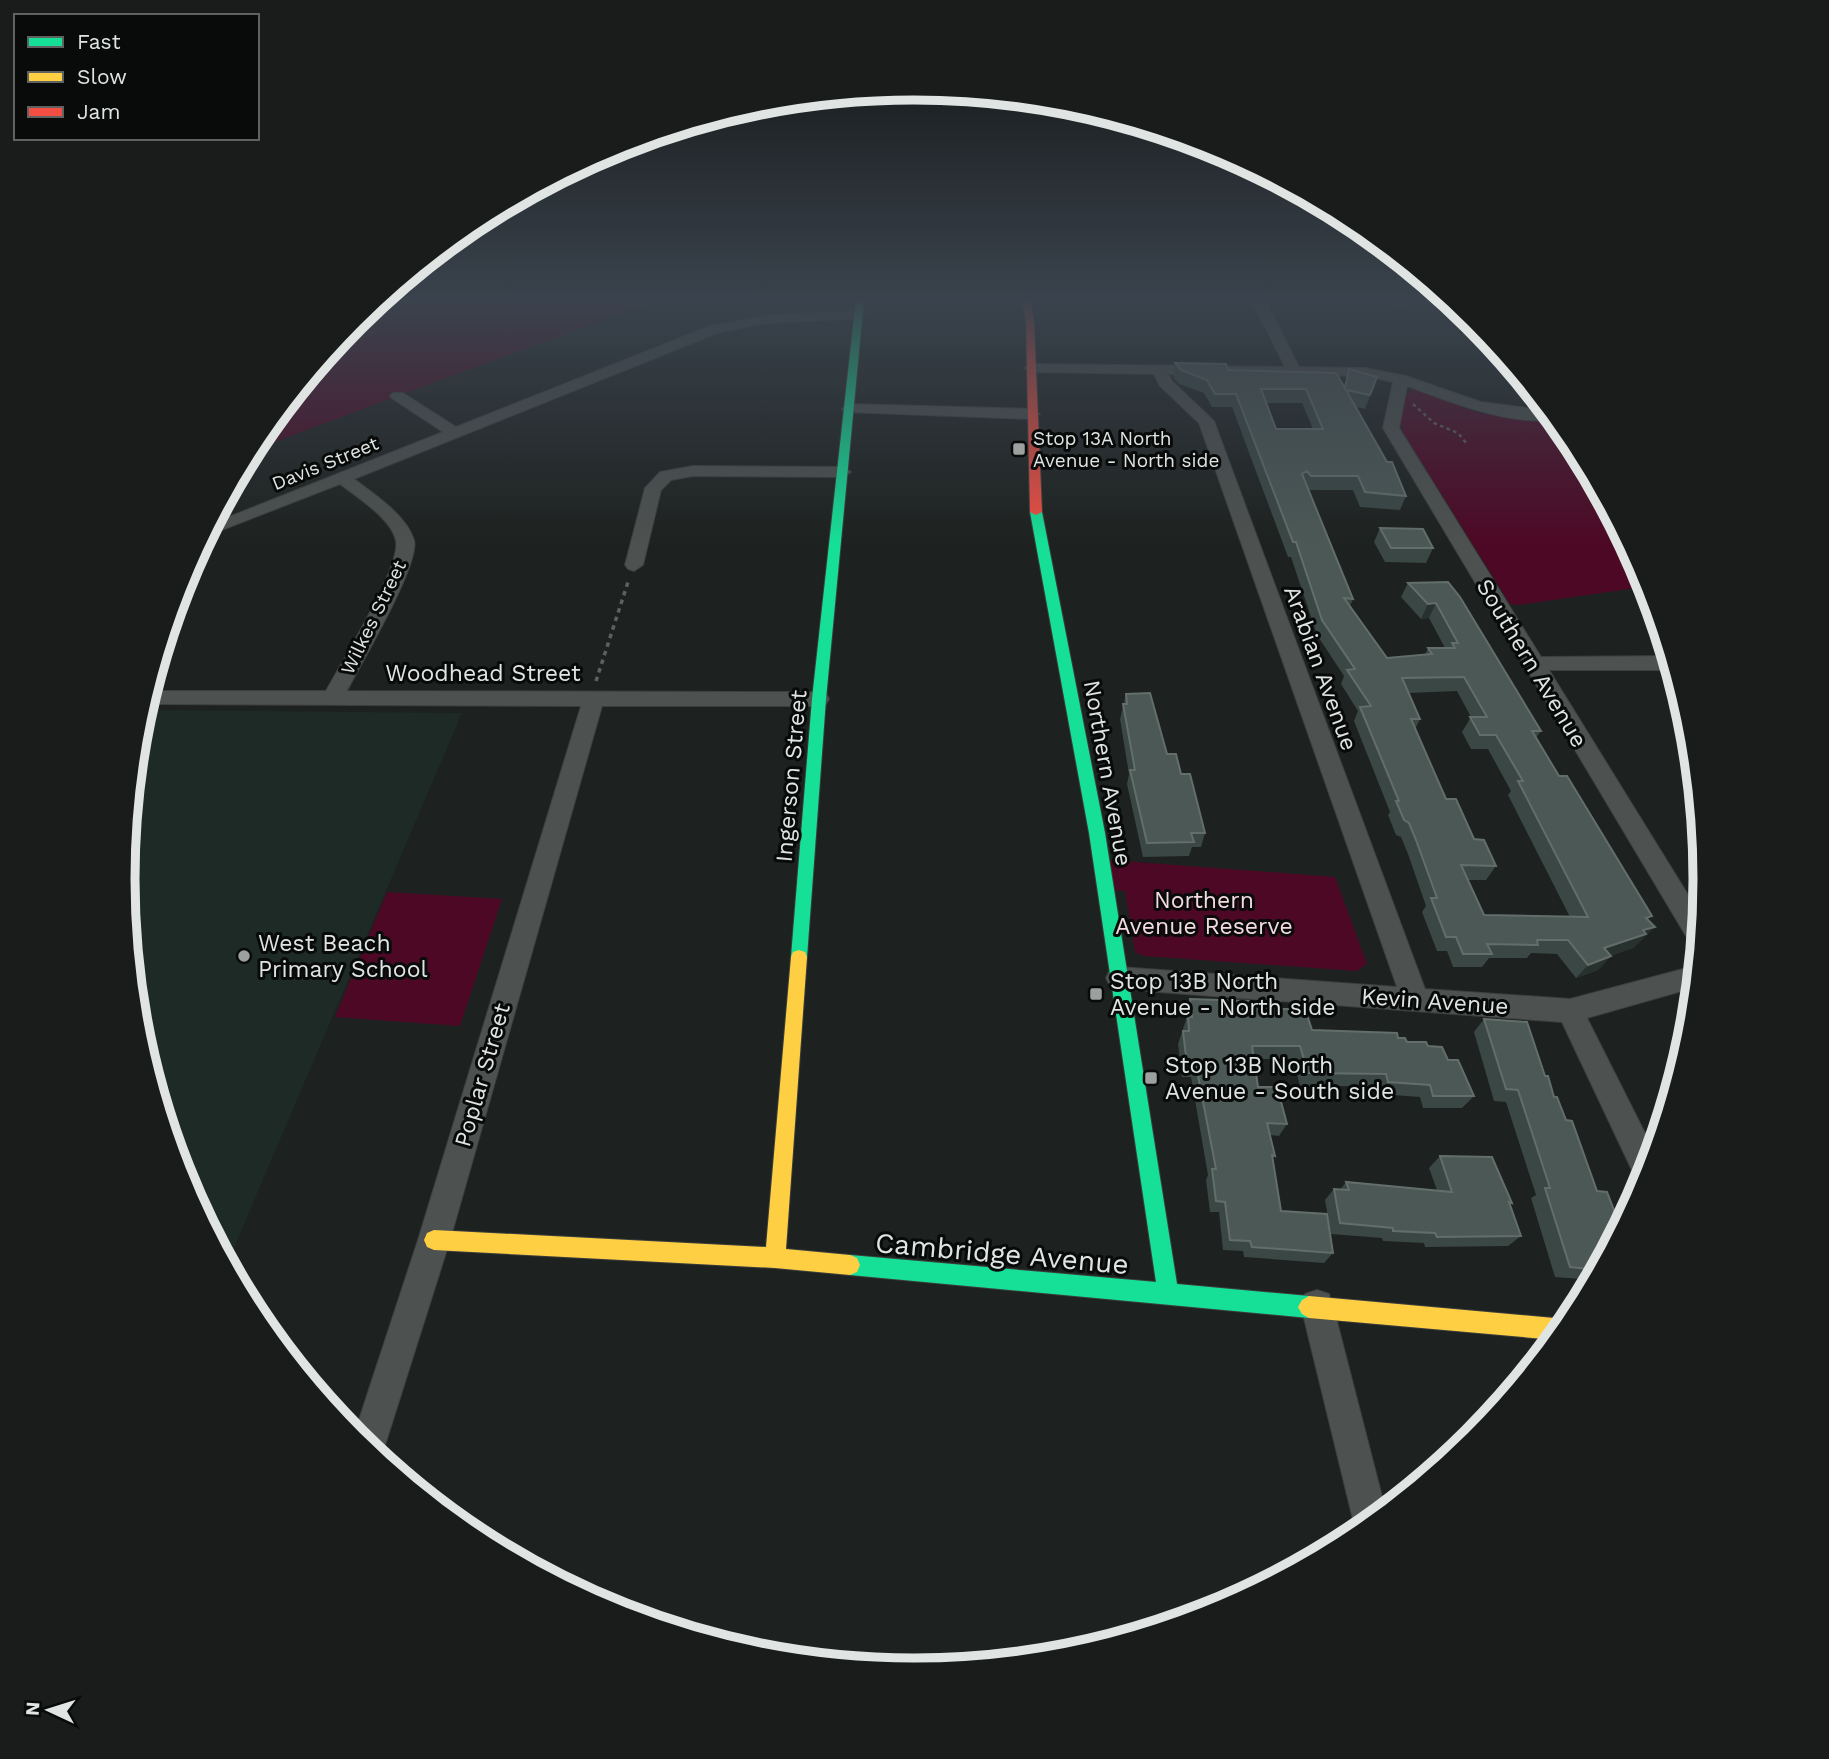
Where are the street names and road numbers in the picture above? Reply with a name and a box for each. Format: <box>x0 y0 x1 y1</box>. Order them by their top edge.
street label: Davis Street <box>269 432 382 495</box>
street label: Wilkes Street <box>336 556 411 678</box>
street label: Southern Avenue <box>1471 574 1593 752</box>
street label: Arabian Avenue <box>1278 582 1363 754</box>
street label: Woodhead Street <box>385 660 581 687</box>
street label: Northern Avenue <box>1078 678 1137 868</box>
street label: Ingerson Street <box>771 689 812 863</box>
street label: Kevin Avenue <box>1360 983 1510 1020</box>
street label: Poplar Street <box>449 1000 516 1150</box>
street label: Cambridge Avenue <box>874 1226 1130 1281</box>

